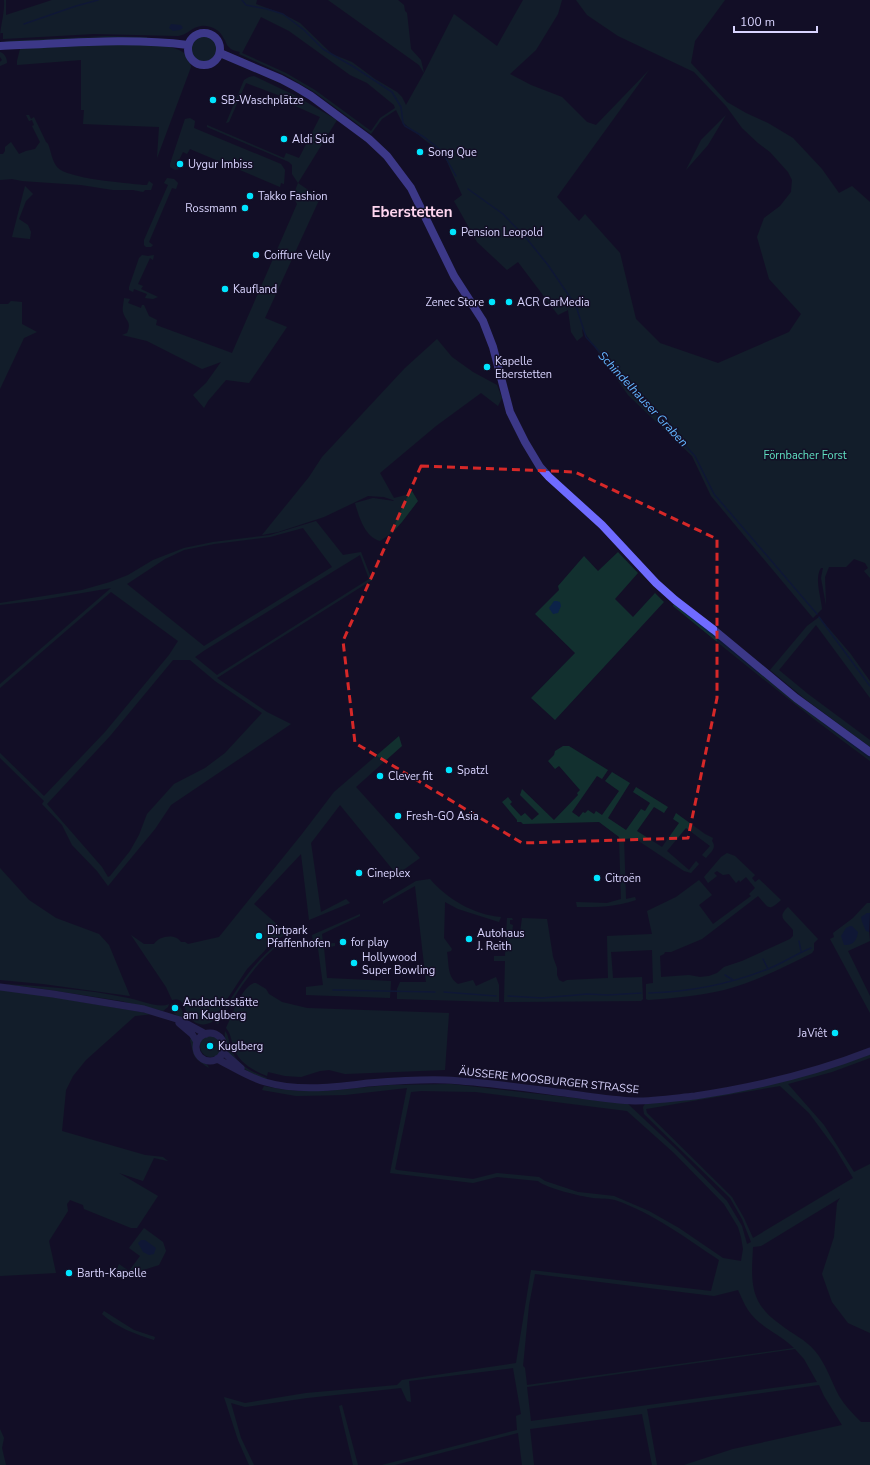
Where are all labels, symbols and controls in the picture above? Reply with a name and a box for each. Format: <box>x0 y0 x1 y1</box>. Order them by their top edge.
scale bar <box>734 8 817 34</box>
text: 100 m <box>740 14 775 30</box>
place label: SB-Waschplätze <box>221 93 304 108</box>
marker: SB-Waschplätze <box>208 95 218 105</box>
place label: Aldi Süd <box>292 132 334 147</box>
marker: Aldi Süd <box>279 134 289 144</box>
place label: Song Que <box>428 145 477 160</box>
marker: Song Que <box>415 147 425 157</box>
place label: Uygur Imbiss <box>188 157 253 172</box>
marker: Uygur Imbiss <box>175 159 185 169</box>
place label: Takko Fashion <box>258 189 328 204</box>
marker: Takko Fashion <box>245 191 255 201</box>
place label: Rossmann <box>185 201 237 216</box>
district label: Eberstetten <box>372 202 452 222</box>
marker: Rossmann <box>240 203 250 213</box>
place label: Pension Leopold <box>461 225 543 240</box>
marker: Pension Leopold <box>448 227 458 237</box>
place label: Coiffure Velly <box>264 248 331 263</box>
marker: Coiffure Velly <box>251 250 261 260</box>
place label: Kaufland <box>233 282 277 297</box>
marker: Kaufland <box>220 284 230 294</box>
place label: Zenec Store <box>425 295 484 310</box>
place label: ACR CarMedia <box>517 295 590 310</box>
marker: Zenec Store <box>487 297 497 307</box>
marker: ACR CarMedia <box>504 297 514 307</box>
water label: Schindelhauser Graben <box>594 348 692 450</box>
place label: Kapelle Eberstetten <box>495 354 552 382</box>
marker: Kapelle Eberstetten <box>482 362 492 372</box>
park label: Förnbacher Forst <box>763 448 847 463</box>
place label: Spatzl <box>457 763 489 778</box>
marker: Spatzl <box>444 765 454 775</box>
place label: Clever fit <box>388 769 433 784</box>
marker: Clever fit <box>375 771 385 781</box>
place label: Fresh-GO Asia <box>406 809 479 824</box>
marker: Fresh-GO Asia <box>393 811 403 821</box>
place label: Cineplex <box>367 866 410 881</box>
marker: Cineplex <box>354 868 364 878</box>
place label: Citroën <box>605 871 641 886</box>
marker: Citroën <box>592 873 602 883</box>
place label: Dirtpark Pfaffenhofen <box>267 923 330 951</box>
place label: Autohaus J. Reith <box>476 926 525 954</box>
marker: Dirtpark Pfaffenhofen <box>254 931 264 941</box>
marker: Autohaus J. Reith <box>464 934 474 944</box>
place label: for play <box>351 935 389 950</box>
marker: for play <box>338 937 348 947</box>
place label: Hollywood Super Bowling <box>362 950 435 978</box>
marker: Hollywood Super Bowling <box>349 958 359 968</box>
place label: Andachtsstätte am Kuglberg <box>183 995 258 1023</box>
marker: Andachtsstätte am Kuglberg <box>170 1003 180 1013</box>
place label: JaViêt <box>797 1026 827 1041</box>
marker: JaViêt <box>830 1028 840 1038</box>
place label: Kuglberg <box>218 1039 263 1054</box>
marker: Kuglberg <box>205 1041 215 1051</box>
street label: ÄUSSERE MOOSBURGER STRASSE <box>458 1064 640 1097</box>
place label: Barth-Kapelle <box>77 1266 147 1281</box>
marker: Barth-Kapelle <box>64 1268 74 1278</box>

